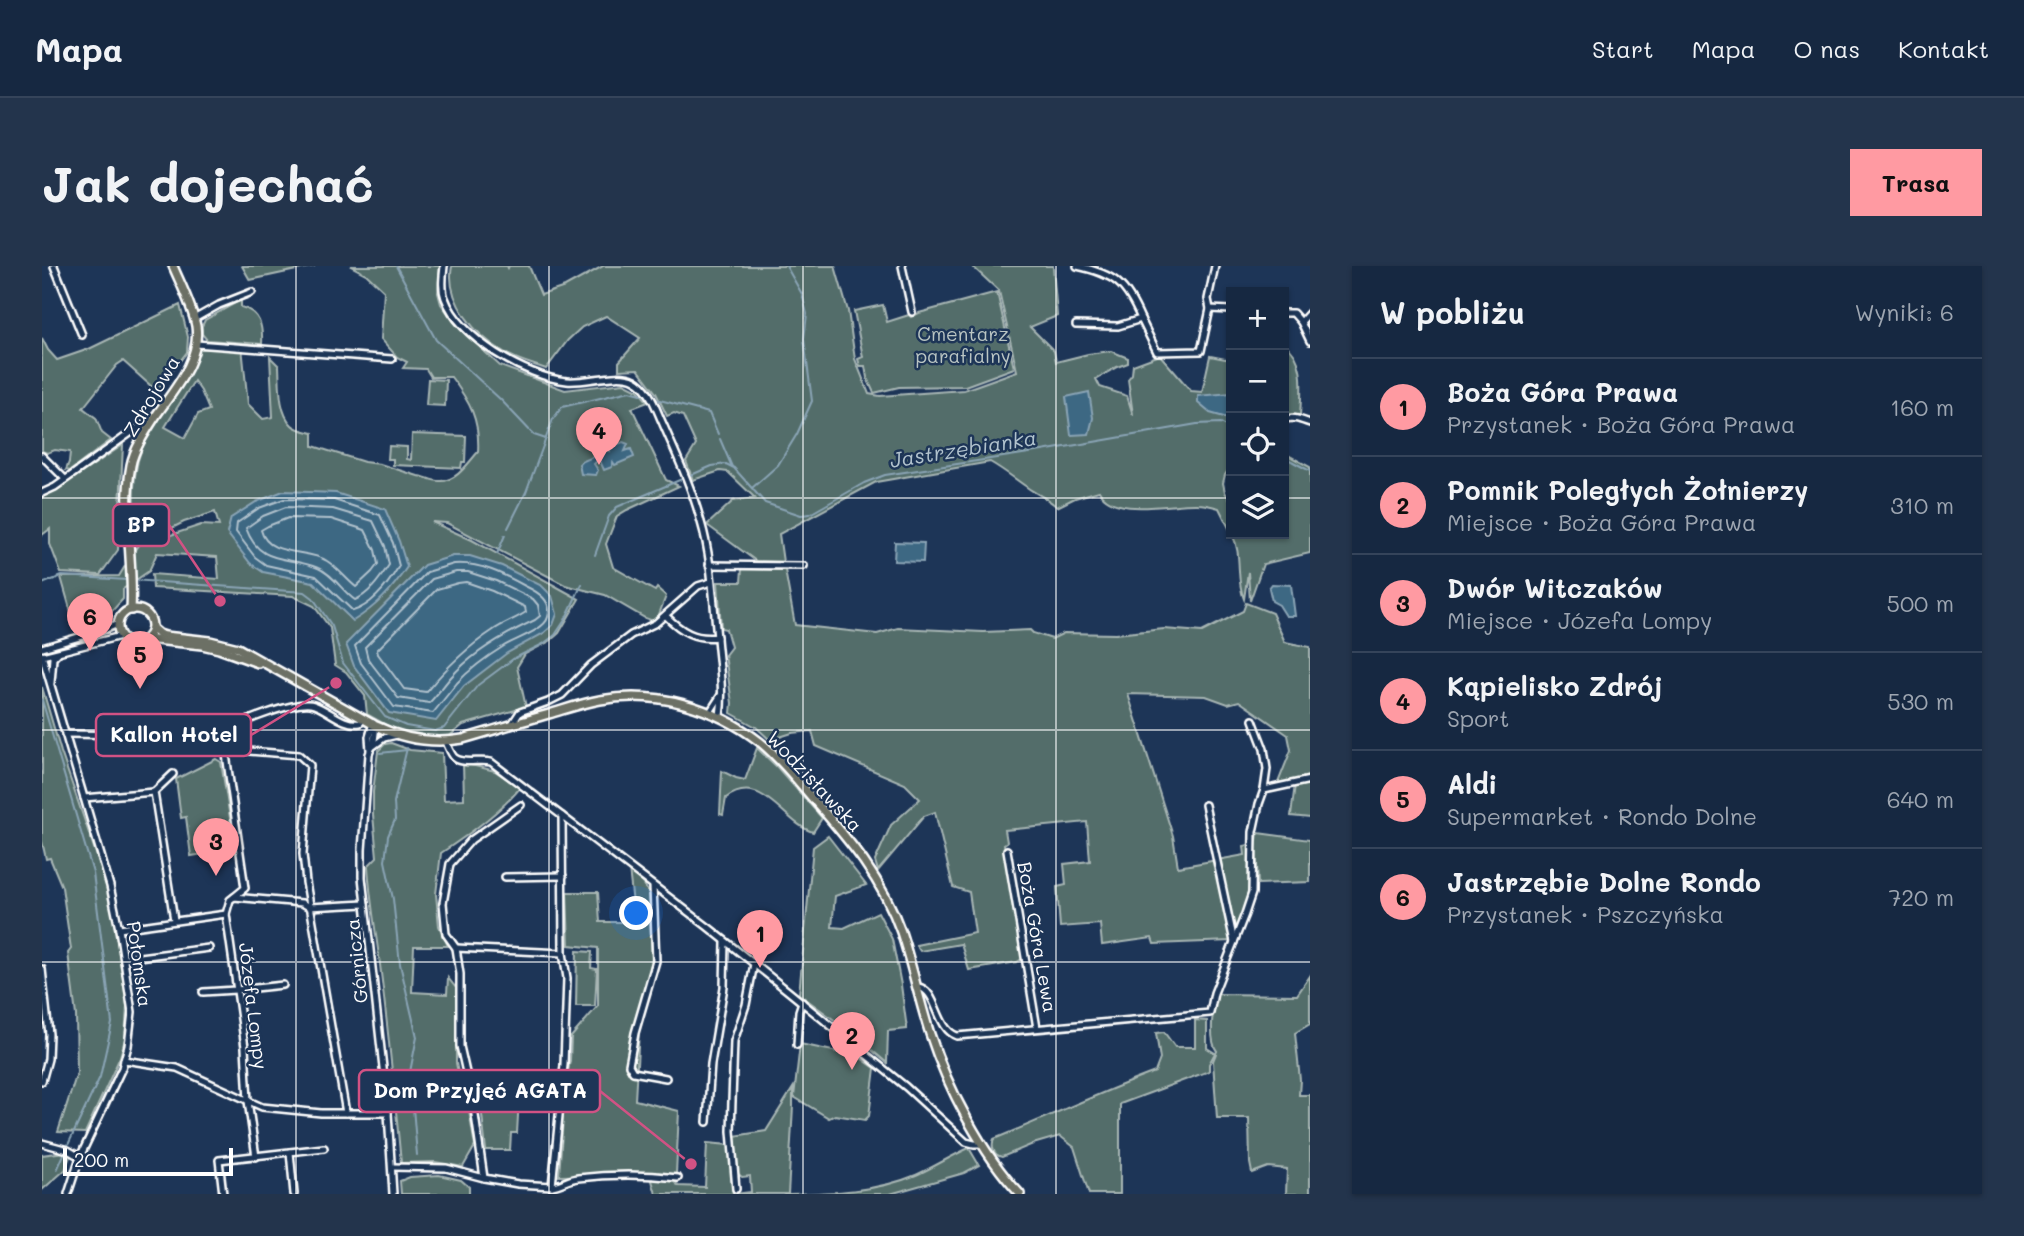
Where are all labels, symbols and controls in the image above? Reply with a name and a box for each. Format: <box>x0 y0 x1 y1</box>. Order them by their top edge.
text: Mapa <box>35 27 123 70</box>
text: Start <box>1592 33 1654 64</box>
text: Mapa <box>1692 33 1755 64</box>
text: O nas <box>1793 33 1860 64</box>
text: Kontakt <box>1898 33 1989 64</box>
button: Trasa <box>1850 149 1982 216</box>
text: Jak dojechać <box>42 151 374 214</box>
map controls <box>1226 287 1289 539</box>
button: + <box>1226 287 1289 350</box>
text: W pobliżu <box>1380 292 1525 332</box>
text: Wyniki: 6 <box>1854 297 1954 327</box>
park label: Cmentarz parafialny <box>915 321 1011 368</box>
button: − <box>1226 350 1289 413</box>
street label: Zdrojowa <box>117 351 185 441</box>
text: Boża Góra Prawa <box>1447 375 1678 409</box>
text: 1 <box>1398 392 1408 422</box>
text: 160 m <box>1890 392 1954 422</box>
pin: 4 <box>576 407 622 465</box>
text: Przystanek · Boża Góra Prawa <box>1447 409 1795 439</box>
button: locate <box>1226 413 1289 476</box>
water label: Jastrzębianka <box>888 423 1038 473</box>
text: Pomnik Poległych Żołnierzy <box>1447 473 1808 507</box>
button: layers <box>1226 476 1289 539</box>
text: 2 <box>1397 490 1409 520</box>
text: 310 m <box>1890 490 1954 520</box>
callout: BP <box>113 504 169 546</box>
text: Miejsce · Boża Góra Prawa <box>1447 507 1756 537</box>
text: BP <box>127 510 155 537</box>
text: Dwór Witczaków <box>1447 571 1663 605</box>
text: 3 <box>1396 588 1410 618</box>
text: 500 m <box>1887 588 1954 618</box>
pin: 6 <box>67 593 113 651</box>
text: Miejsce · Józefa Lompy <box>1447 605 1712 635</box>
pin: 5 <box>117 631 163 689</box>
text: Kąpielisko Zdrój <box>1447 669 1663 703</box>
text: 4 <box>1396 686 1410 716</box>
text: 530 m <box>1887 686 1954 716</box>
text: Sport <box>1447 703 1509 733</box>
callout: Kallon Hotel <box>96 714 251 756</box>
text: Kallon Hotel <box>110 720 238 747</box>
street label: Wodzisławska <box>762 725 868 837</box>
text: Aldi <box>1447 767 1497 801</box>
text: 5 <box>1396 784 1410 814</box>
text: 640 m <box>1887 784 1954 814</box>
text: Supermarket · Rondo Dolne <box>1447 801 1757 831</box>
pin: 3 <box>193 818 239 876</box>
street label: Boża Góra Lewa <box>1012 860 1064 1014</box>
text: Jastrzębie Dolne Rondo <box>1447 865 1761 899</box>
text: 6 <box>1396 882 1410 912</box>
text: 720 m <box>1889 882 1954 912</box>
your location <box>619 896 653 930</box>
text: Przystanek · Pszczyńska <box>1447 899 1724 929</box>
pin: 1 <box>737 910 783 968</box>
street label: Górnicza <box>339 918 373 1004</box>
street label: Połomska <box>122 920 158 1008</box>
street label: Józefa Lompy <box>234 941 274 1071</box>
pin: 2 <box>829 1012 875 1070</box>
callout: Dom Przyjęć AGATA <box>359 1070 600 1112</box>
text: Dom Przyjęć AGATA <box>373 1076 587 1104</box>
scale bar <box>63 1145 233 1177</box>
text: 200 m <box>74 1147 129 1172</box>

